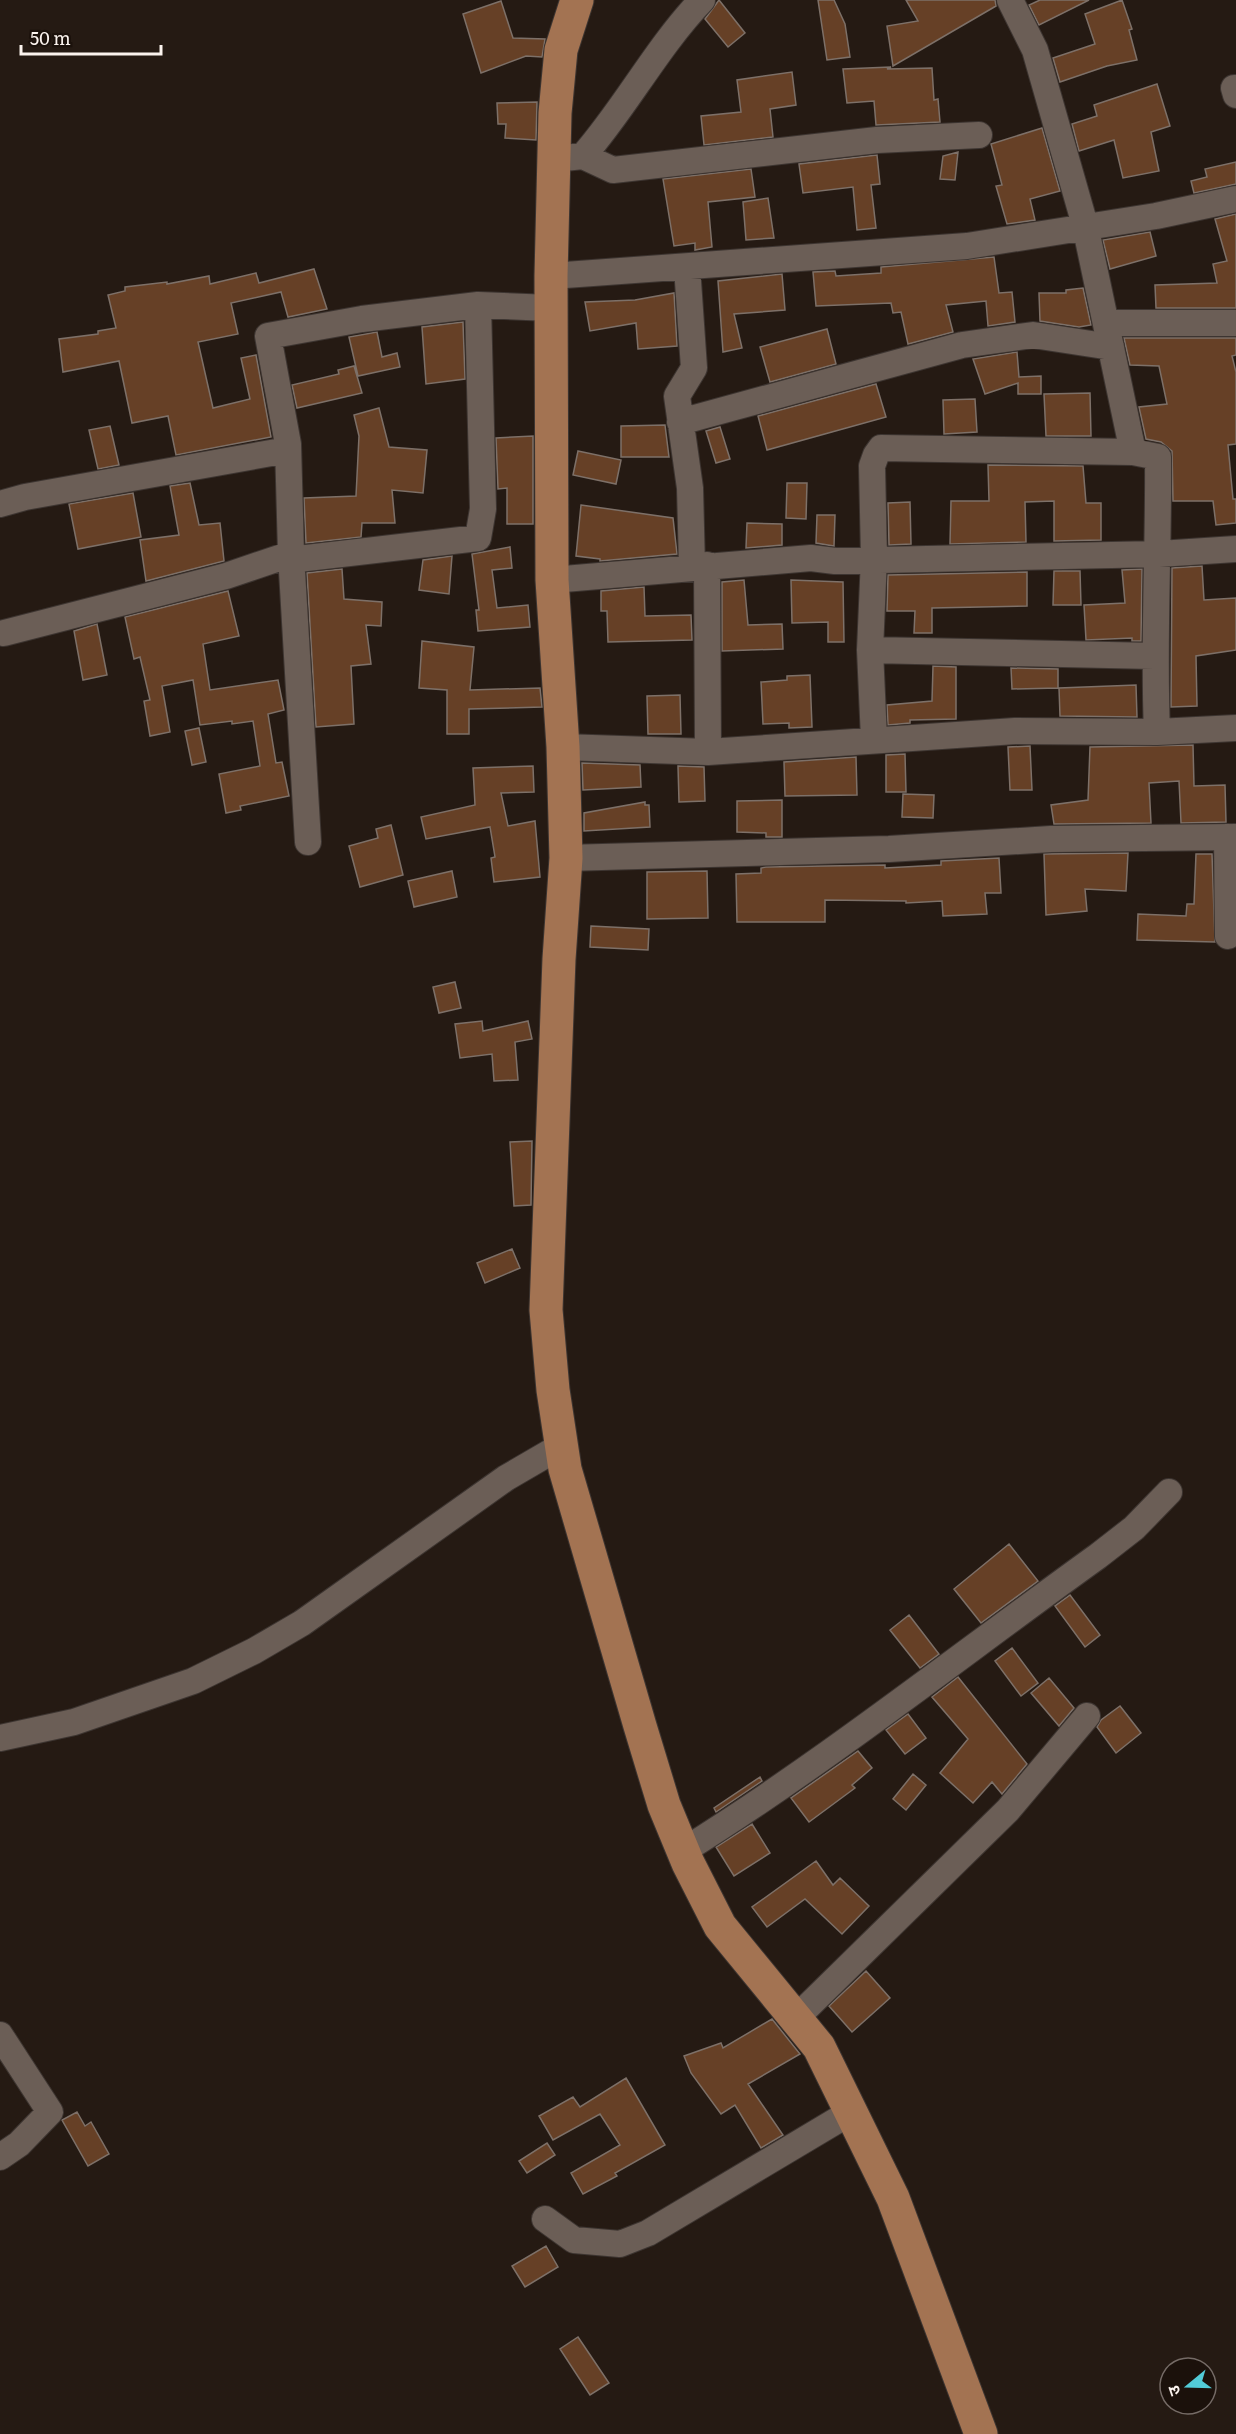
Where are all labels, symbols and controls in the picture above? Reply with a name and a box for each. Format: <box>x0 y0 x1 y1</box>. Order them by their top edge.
scale bar <box>21 18 160 56</box>
text: 50 m <box>30 24 71 51</box>
north arrow <box>1158 2356 1218 2416</box>
text: उ <box>1160 2382 1186 2400</box>

